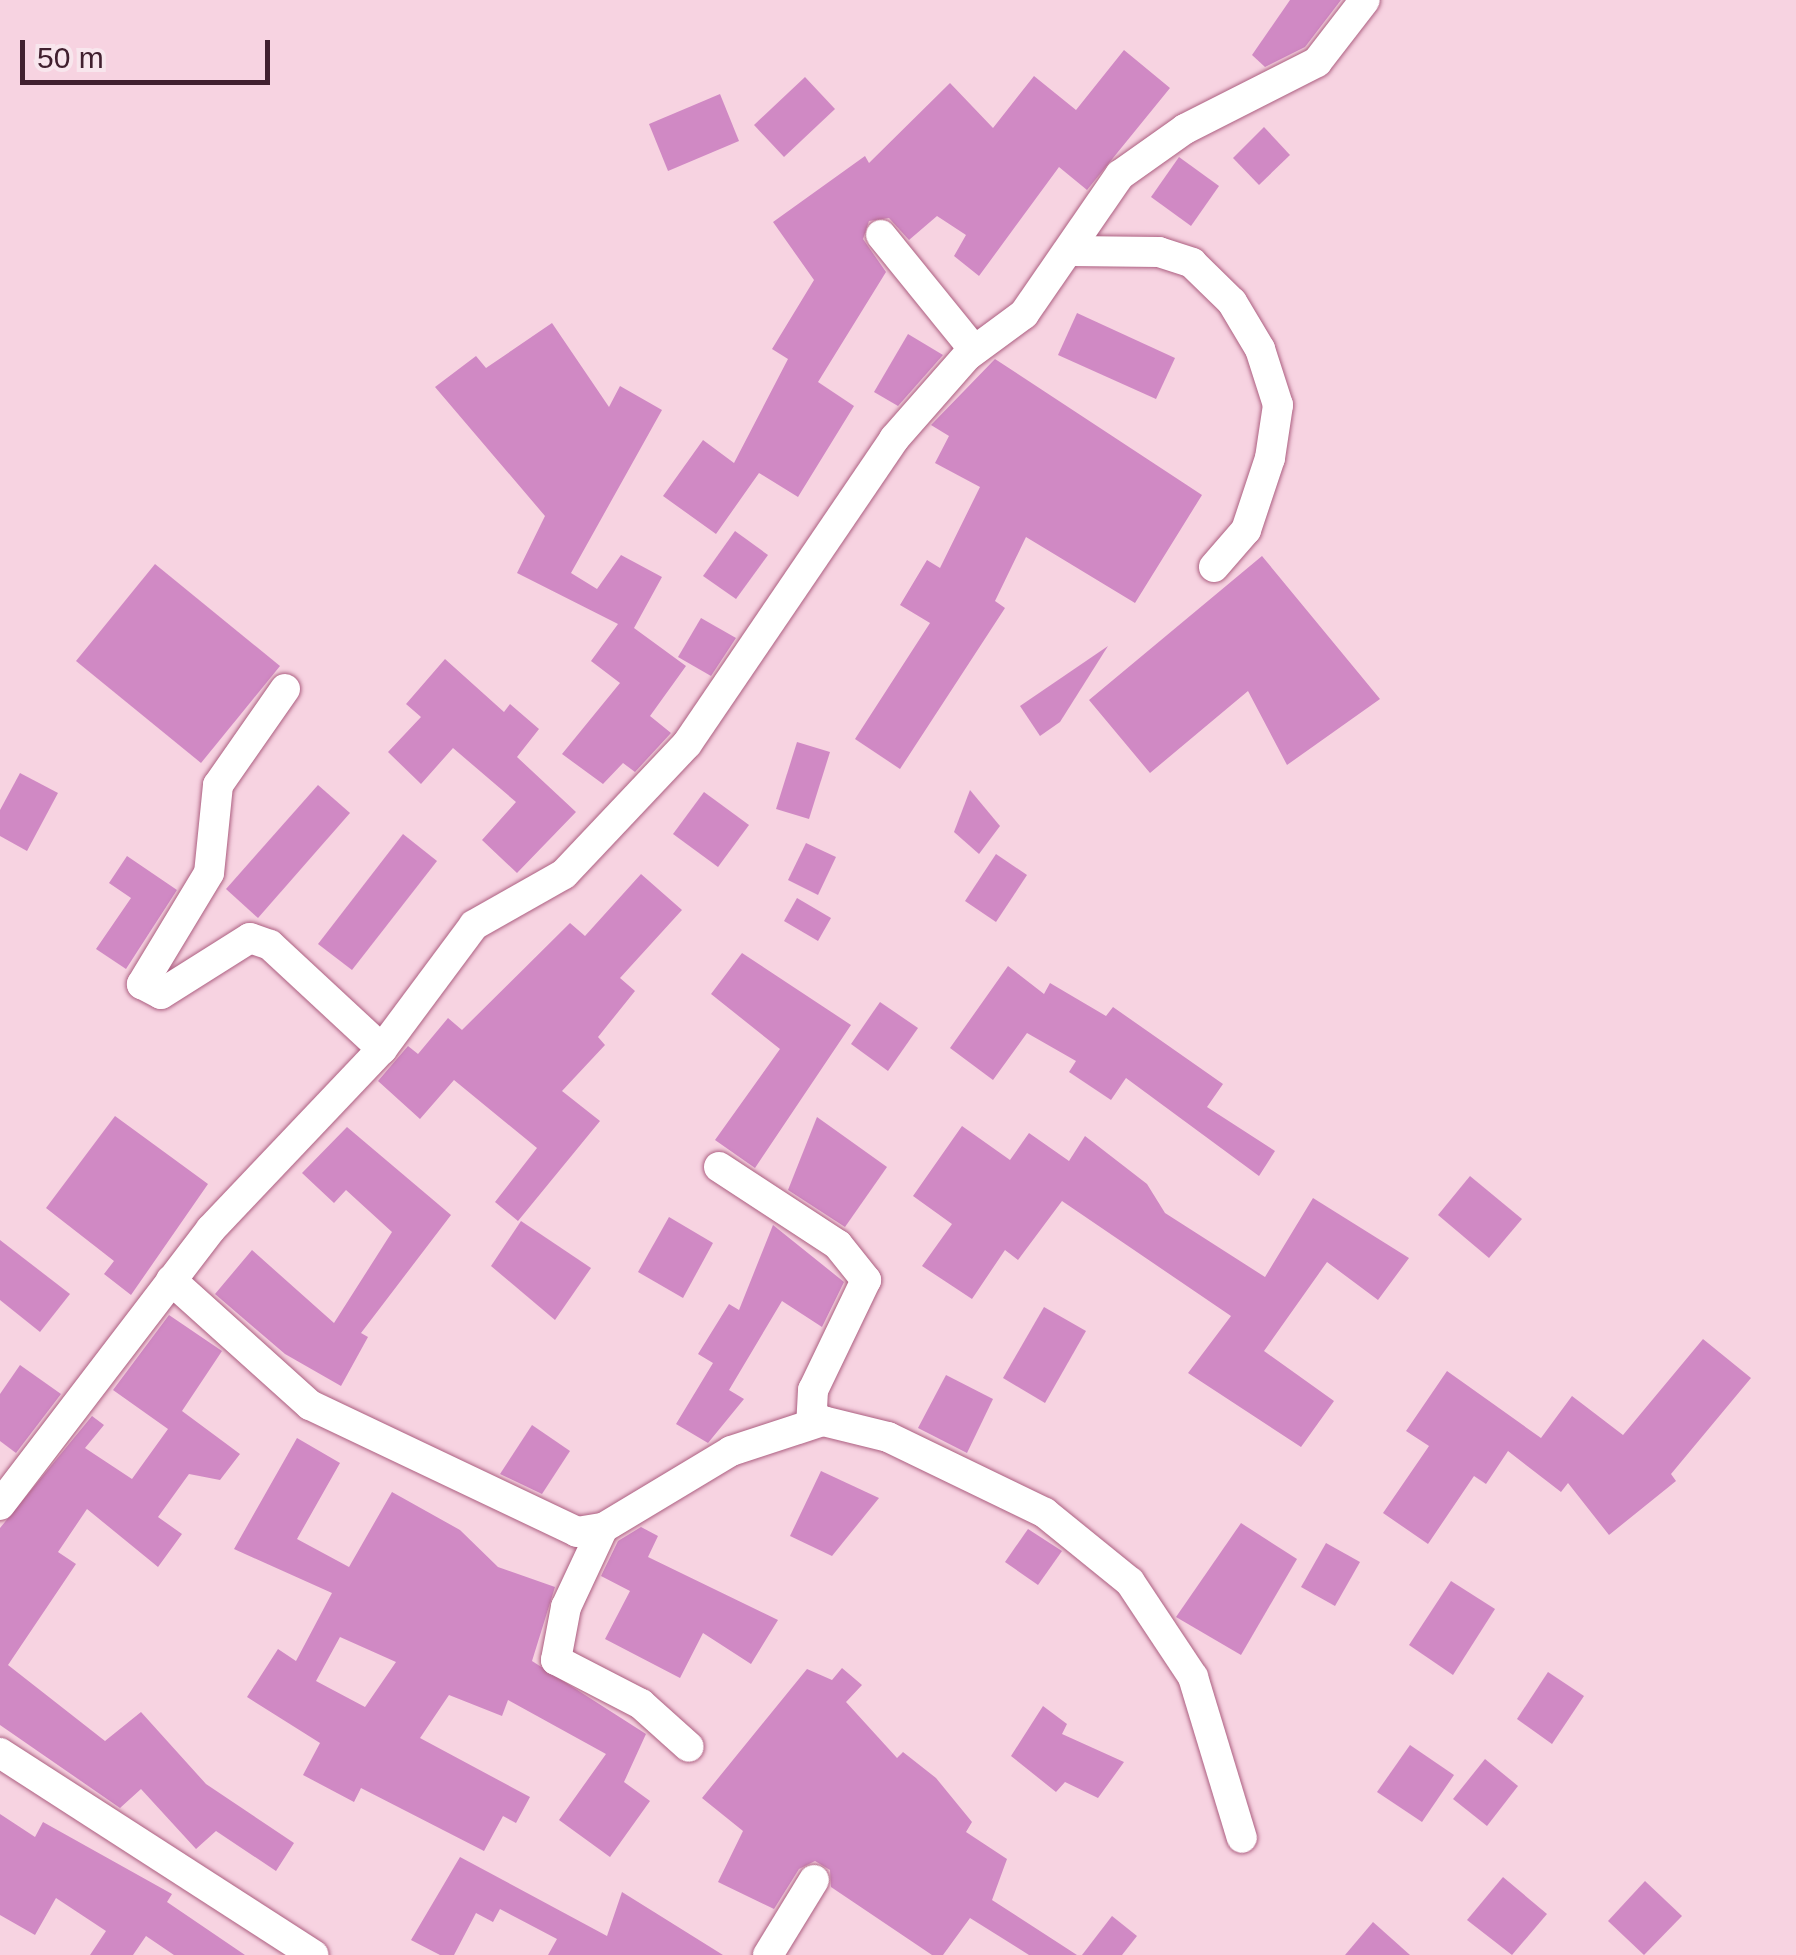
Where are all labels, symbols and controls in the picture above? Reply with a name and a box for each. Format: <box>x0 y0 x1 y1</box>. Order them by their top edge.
scale bar <box>25 20 275 82</box>
text: 50 m <box>37 41 104 74</box>

